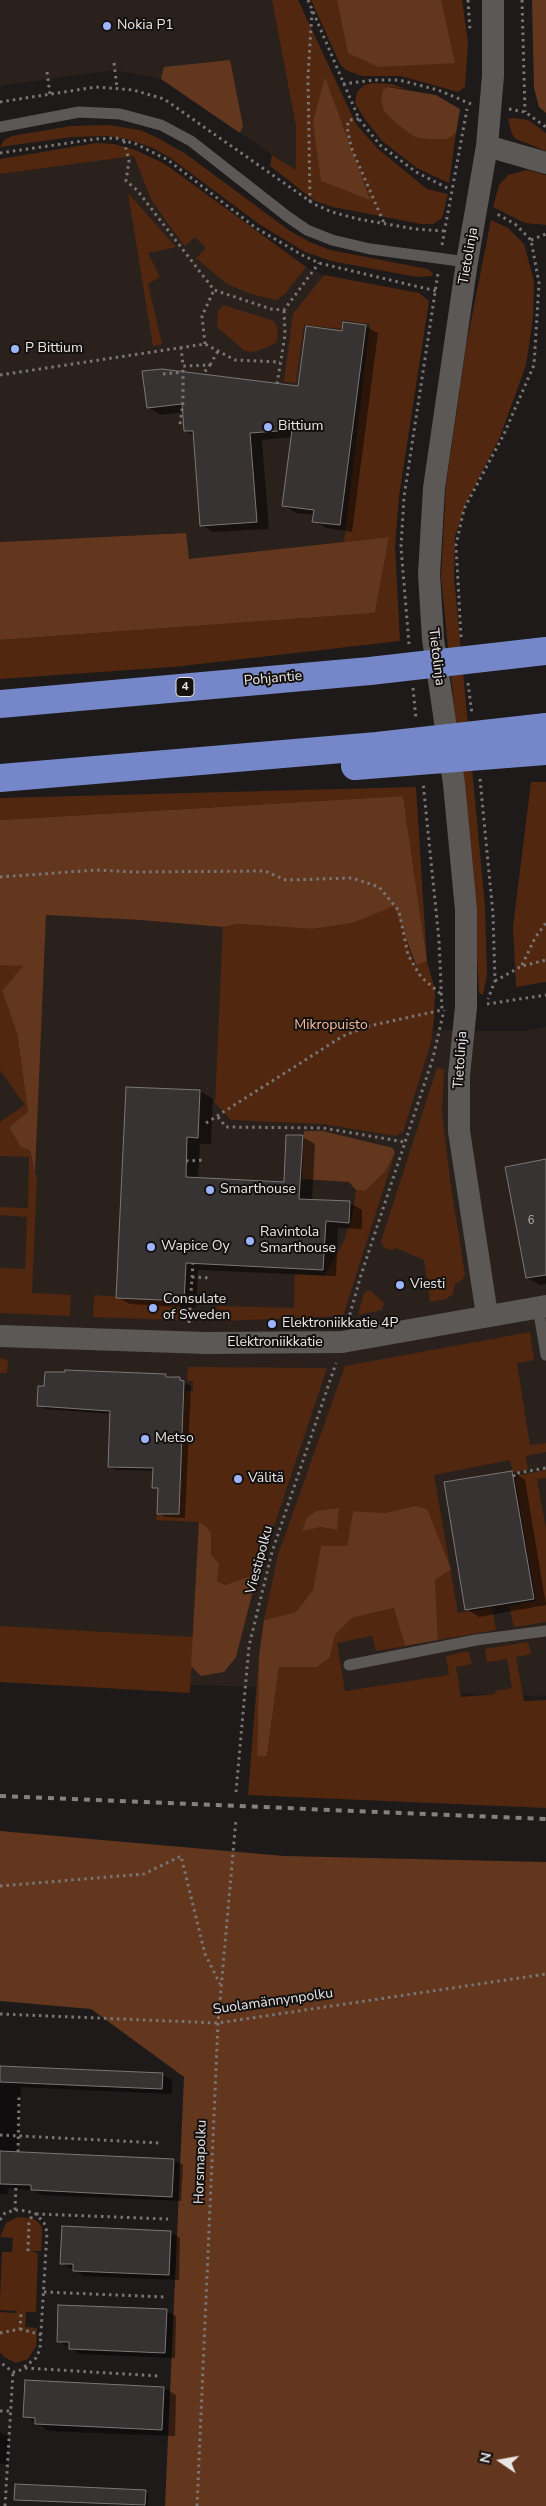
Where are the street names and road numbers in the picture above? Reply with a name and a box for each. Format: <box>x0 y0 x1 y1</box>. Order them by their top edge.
street label: Tietolinja <box>456 226 482 286</box>
street label: Tietolinja <box>424 627 448 687</box>
street label: Pohjantie <box>243 668 303 690</box>
road number: 4 <box>176 678 194 696</box>
street label: Tietolinja <box>451 1031 471 1089</box>
street label: Elektroniikkatie <box>227 1335 323 1351</box>
street label: Viestipolku <box>243 1524 277 1596</box>
street label: Suolamännynpolku <box>212 1985 334 2019</box>
street label: Horsmapolku <box>191 2120 211 2204</box>

